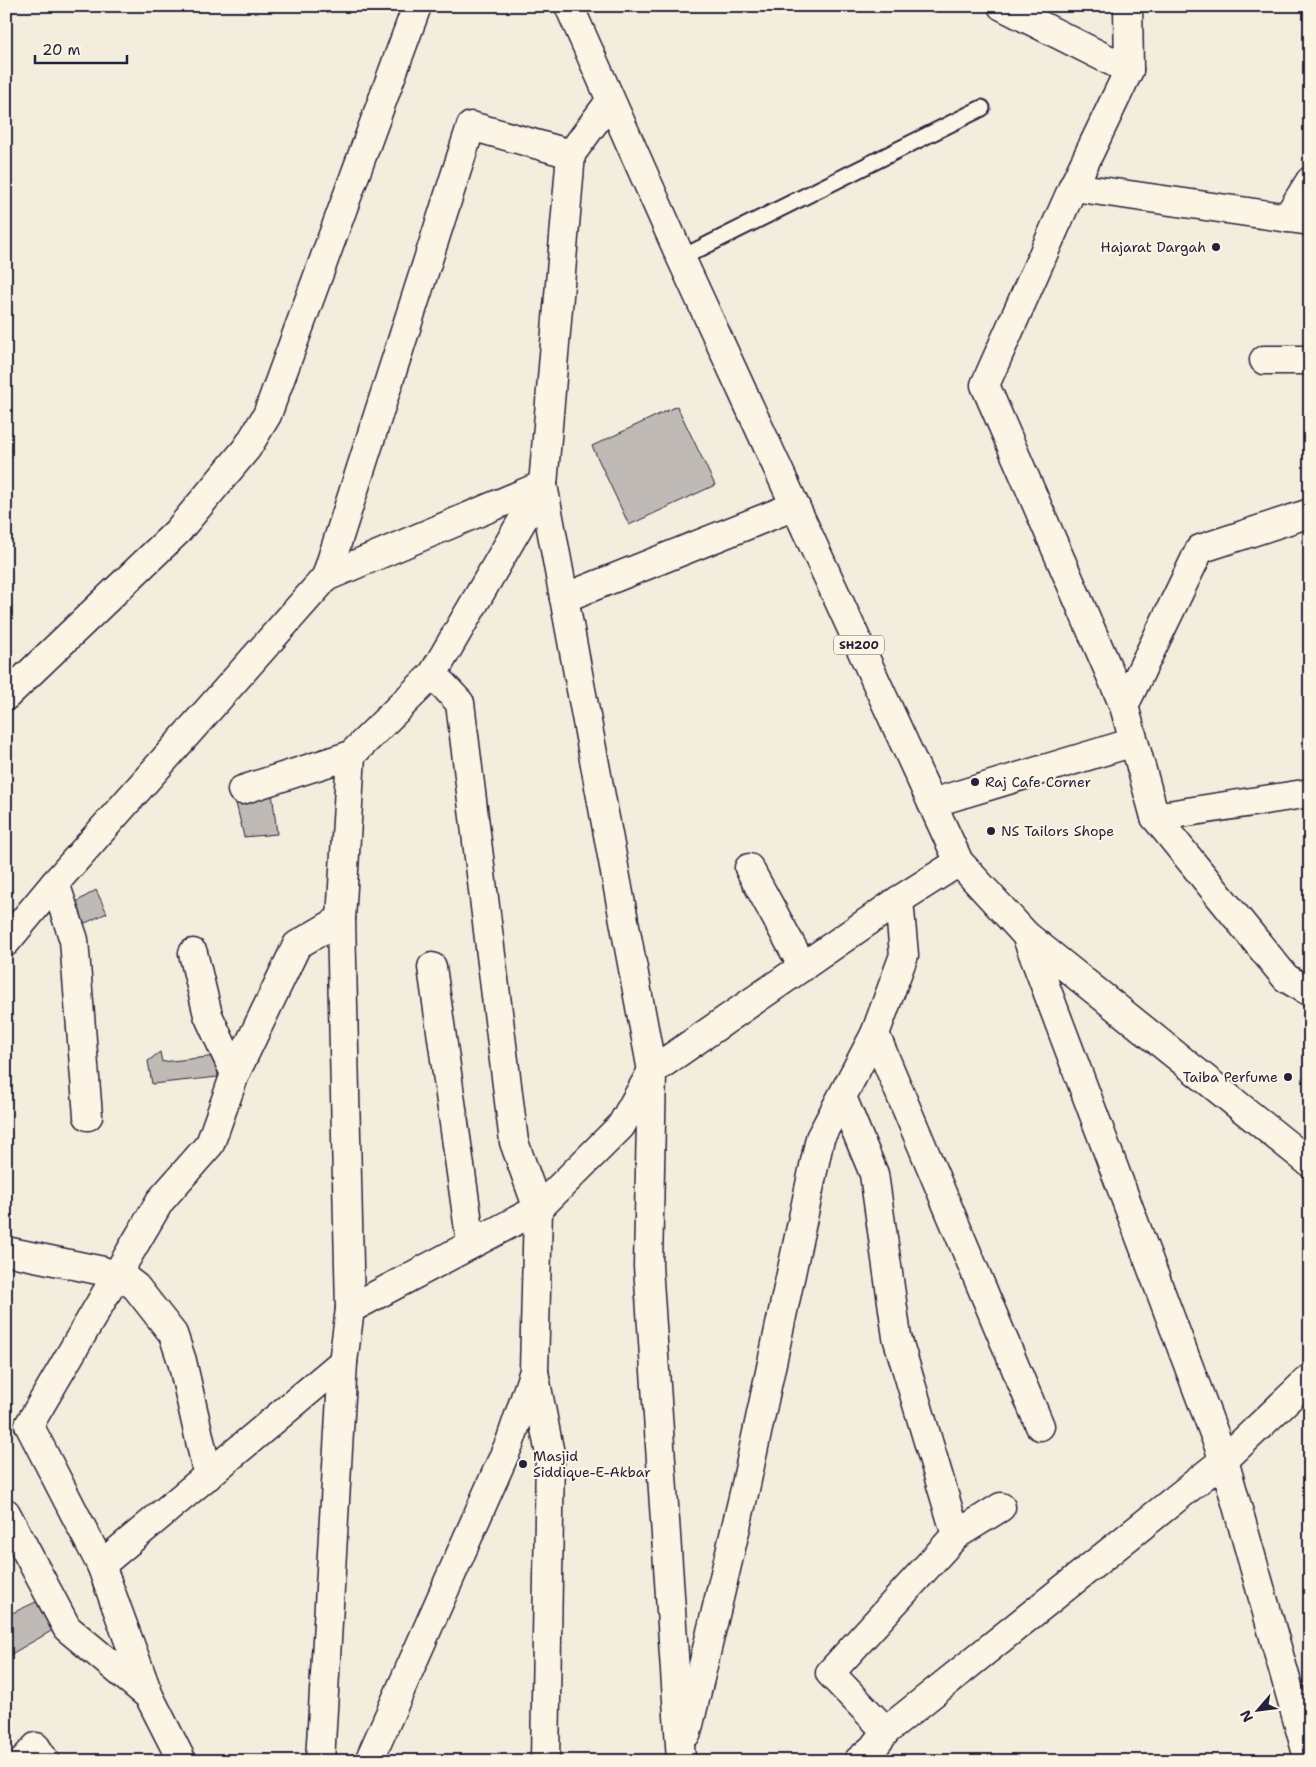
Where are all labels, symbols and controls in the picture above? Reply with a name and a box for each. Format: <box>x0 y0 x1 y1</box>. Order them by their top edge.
scale bar <box>35 32 128 64</box>
text: 20 m <box>42 40 81 60</box>
place label: Hajarat Dargah <box>1101 238 1206 256</box>
marker: Hajarat Dargah <box>1210 241 1222 253</box>
road number: SH200 <box>834 636 884 654</box>
place label: Raj Cafe Corner <box>985 773 1092 791</box>
marker: Raj Cafe Corner <box>969 776 981 788</box>
place label: NS Tailors Shope <box>1001 822 1114 840</box>
marker: NS Tailors Shope <box>985 825 997 837</box>
place label: Taiba Perfume <box>1183 1068 1278 1086</box>
marker: Taiba Perfume <box>1282 1071 1294 1083</box>
place label: Masjid Siddique-E-Akbar <box>533 1447 651 1481</box>
marker: Masjid Siddique-E-Akbar <box>517 1458 529 1470</box>
north arrow <box>1234 1684 1284 1734</box>
text: N <box>1236 1707 1257 1725</box>

